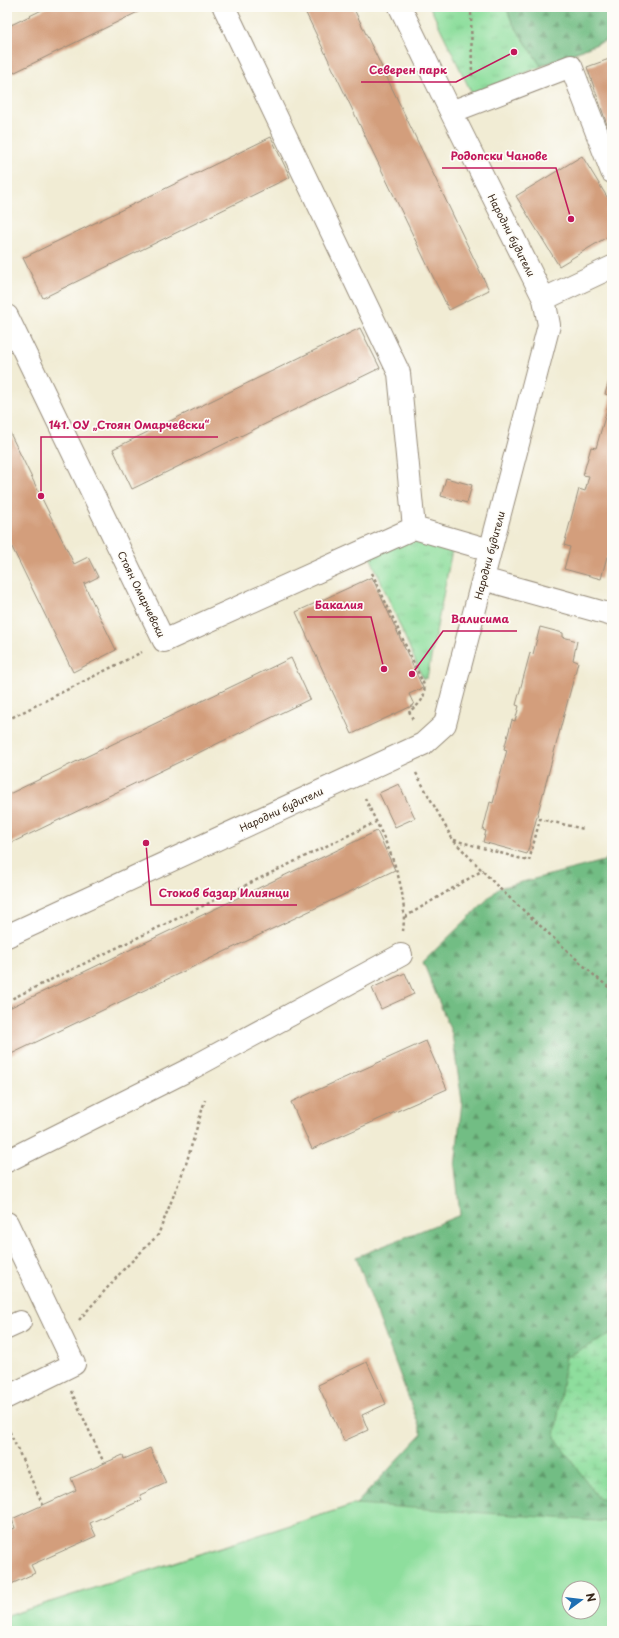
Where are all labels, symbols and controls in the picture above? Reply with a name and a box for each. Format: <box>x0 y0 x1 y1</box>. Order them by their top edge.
callout: Северен парк <box>361 59 456 82</box>
text: Северен парк <box>369 61 448 78</box>
callout: Родопски Чанове <box>442 145 556 168</box>
text: Родопски Чанове <box>450 147 548 164</box>
street label: Народни будители <box>484 191 539 279</box>
callout: 141. ОУ „Стоян Омарчевски“ <box>41 414 218 437</box>
text: 141. ОУ „Стоян Омарчевски“ <box>49 416 210 433</box>
street label: Народни будители <box>470 509 509 601</box>
street label: Стоян Омарчевски <box>115 548 169 640</box>
callout: Бакалия <box>307 594 371 617</box>
text: Бакалия <box>315 596 363 613</box>
callout: Валисима <box>443 608 517 631</box>
text: Валисима <box>451 610 510 627</box>
street label: Народни будители <box>237 783 326 836</box>
callout: Стоков базар Илиянци <box>151 882 297 905</box>
text: Стоков базар Илиянци <box>159 884 289 901</box>
north arrow <box>561 1580 601 1620</box>
text: N <box>582 1591 601 1604</box>

